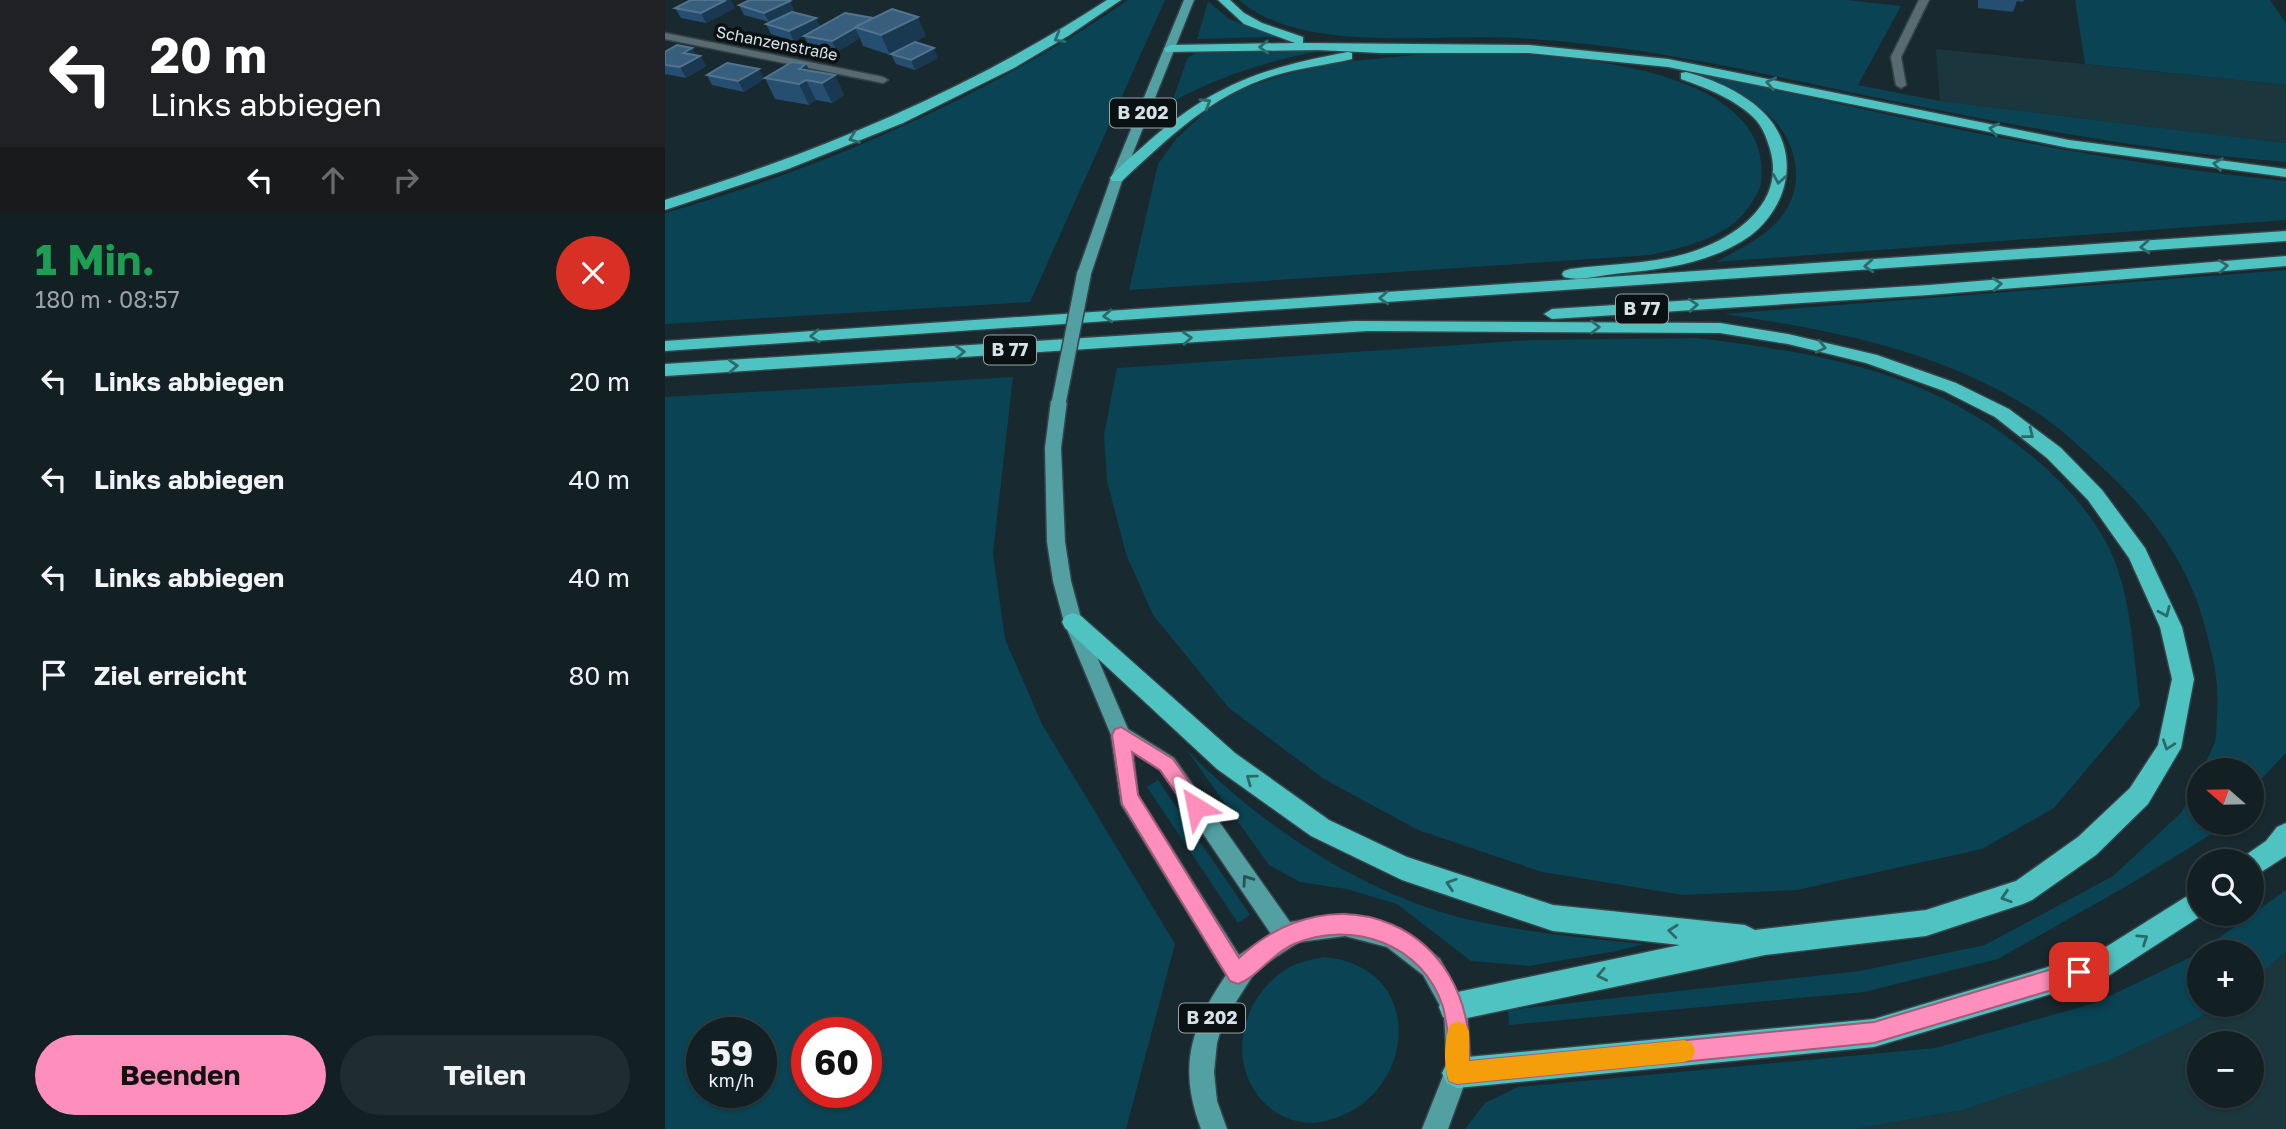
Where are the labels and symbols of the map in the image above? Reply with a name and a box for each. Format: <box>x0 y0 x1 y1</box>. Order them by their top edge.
street label: Schanzenstraße <box>714 21 840 65</box>
one-way arrow <box>1053 30 1066 43</box>
one-way arrow <box>1259 39 1269 55</box>
one-way arrow <box>1765 77 1777 92</box>
road number: B 202 <box>1110 98 1176 128</box>
one-way arrow <box>1199 98 1212 111</box>
one-way arrow <box>1988 123 2000 138</box>
one-way arrow <box>849 129 861 143</box>
one-way arrow <box>2213 157 2224 172</box>
one-way arrow <box>1772 173 1787 185</box>
one-way arrow <box>2139 239 2150 254</box>
one-way arrow <box>1863 258 1874 273</box>
one-way arrow <box>2218 259 2229 274</box>
one-way arrow <box>1991 277 2002 292</box>
one-way arrow <box>1378 290 1389 305</box>
road number: B 77 <box>1616 295 1668 324</box>
one-way arrow <box>1687 298 1698 313</box>
one-way arrow <box>1102 309 1113 324</box>
one-way arrow <box>1590 319 1601 335</box>
one-way arrow <box>809 328 820 343</box>
one-way arrow <box>1182 331 1193 346</box>
road number: B 77 <box>984 336 1036 364</box>
one-way arrow <box>1815 339 1827 353</box>
one-way arrow <box>955 345 966 360</box>
one-way arrow <box>728 358 739 373</box>
one-way arrow <box>2021 425 2033 438</box>
one-way arrow <box>2157 605 2171 617</box>
one-way arrow <box>2162 738 2176 750</box>
north arrow <box>2187 758 2265 835</box>
position arrow <box>1159 770 1233 844</box>
one-way arrow <box>1246 775 1259 788</box>
one-way arrow <box>1243 875 1255 888</box>
one-way arrow <box>1446 878 1458 892</box>
one-way arrow <box>2000 888 2012 903</box>
one-way arrow <box>1667 924 1678 939</box>
one-way arrow <box>2135 935 2148 947</box>
pin <box>2049 942 2109 1002</box>
one-way arrow <box>1596 967 1608 982</box>
road number: B 202 <box>1179 1003 1245 1032</box>
speed limit sign: 60 <box>791 1017 882 1108</box>

